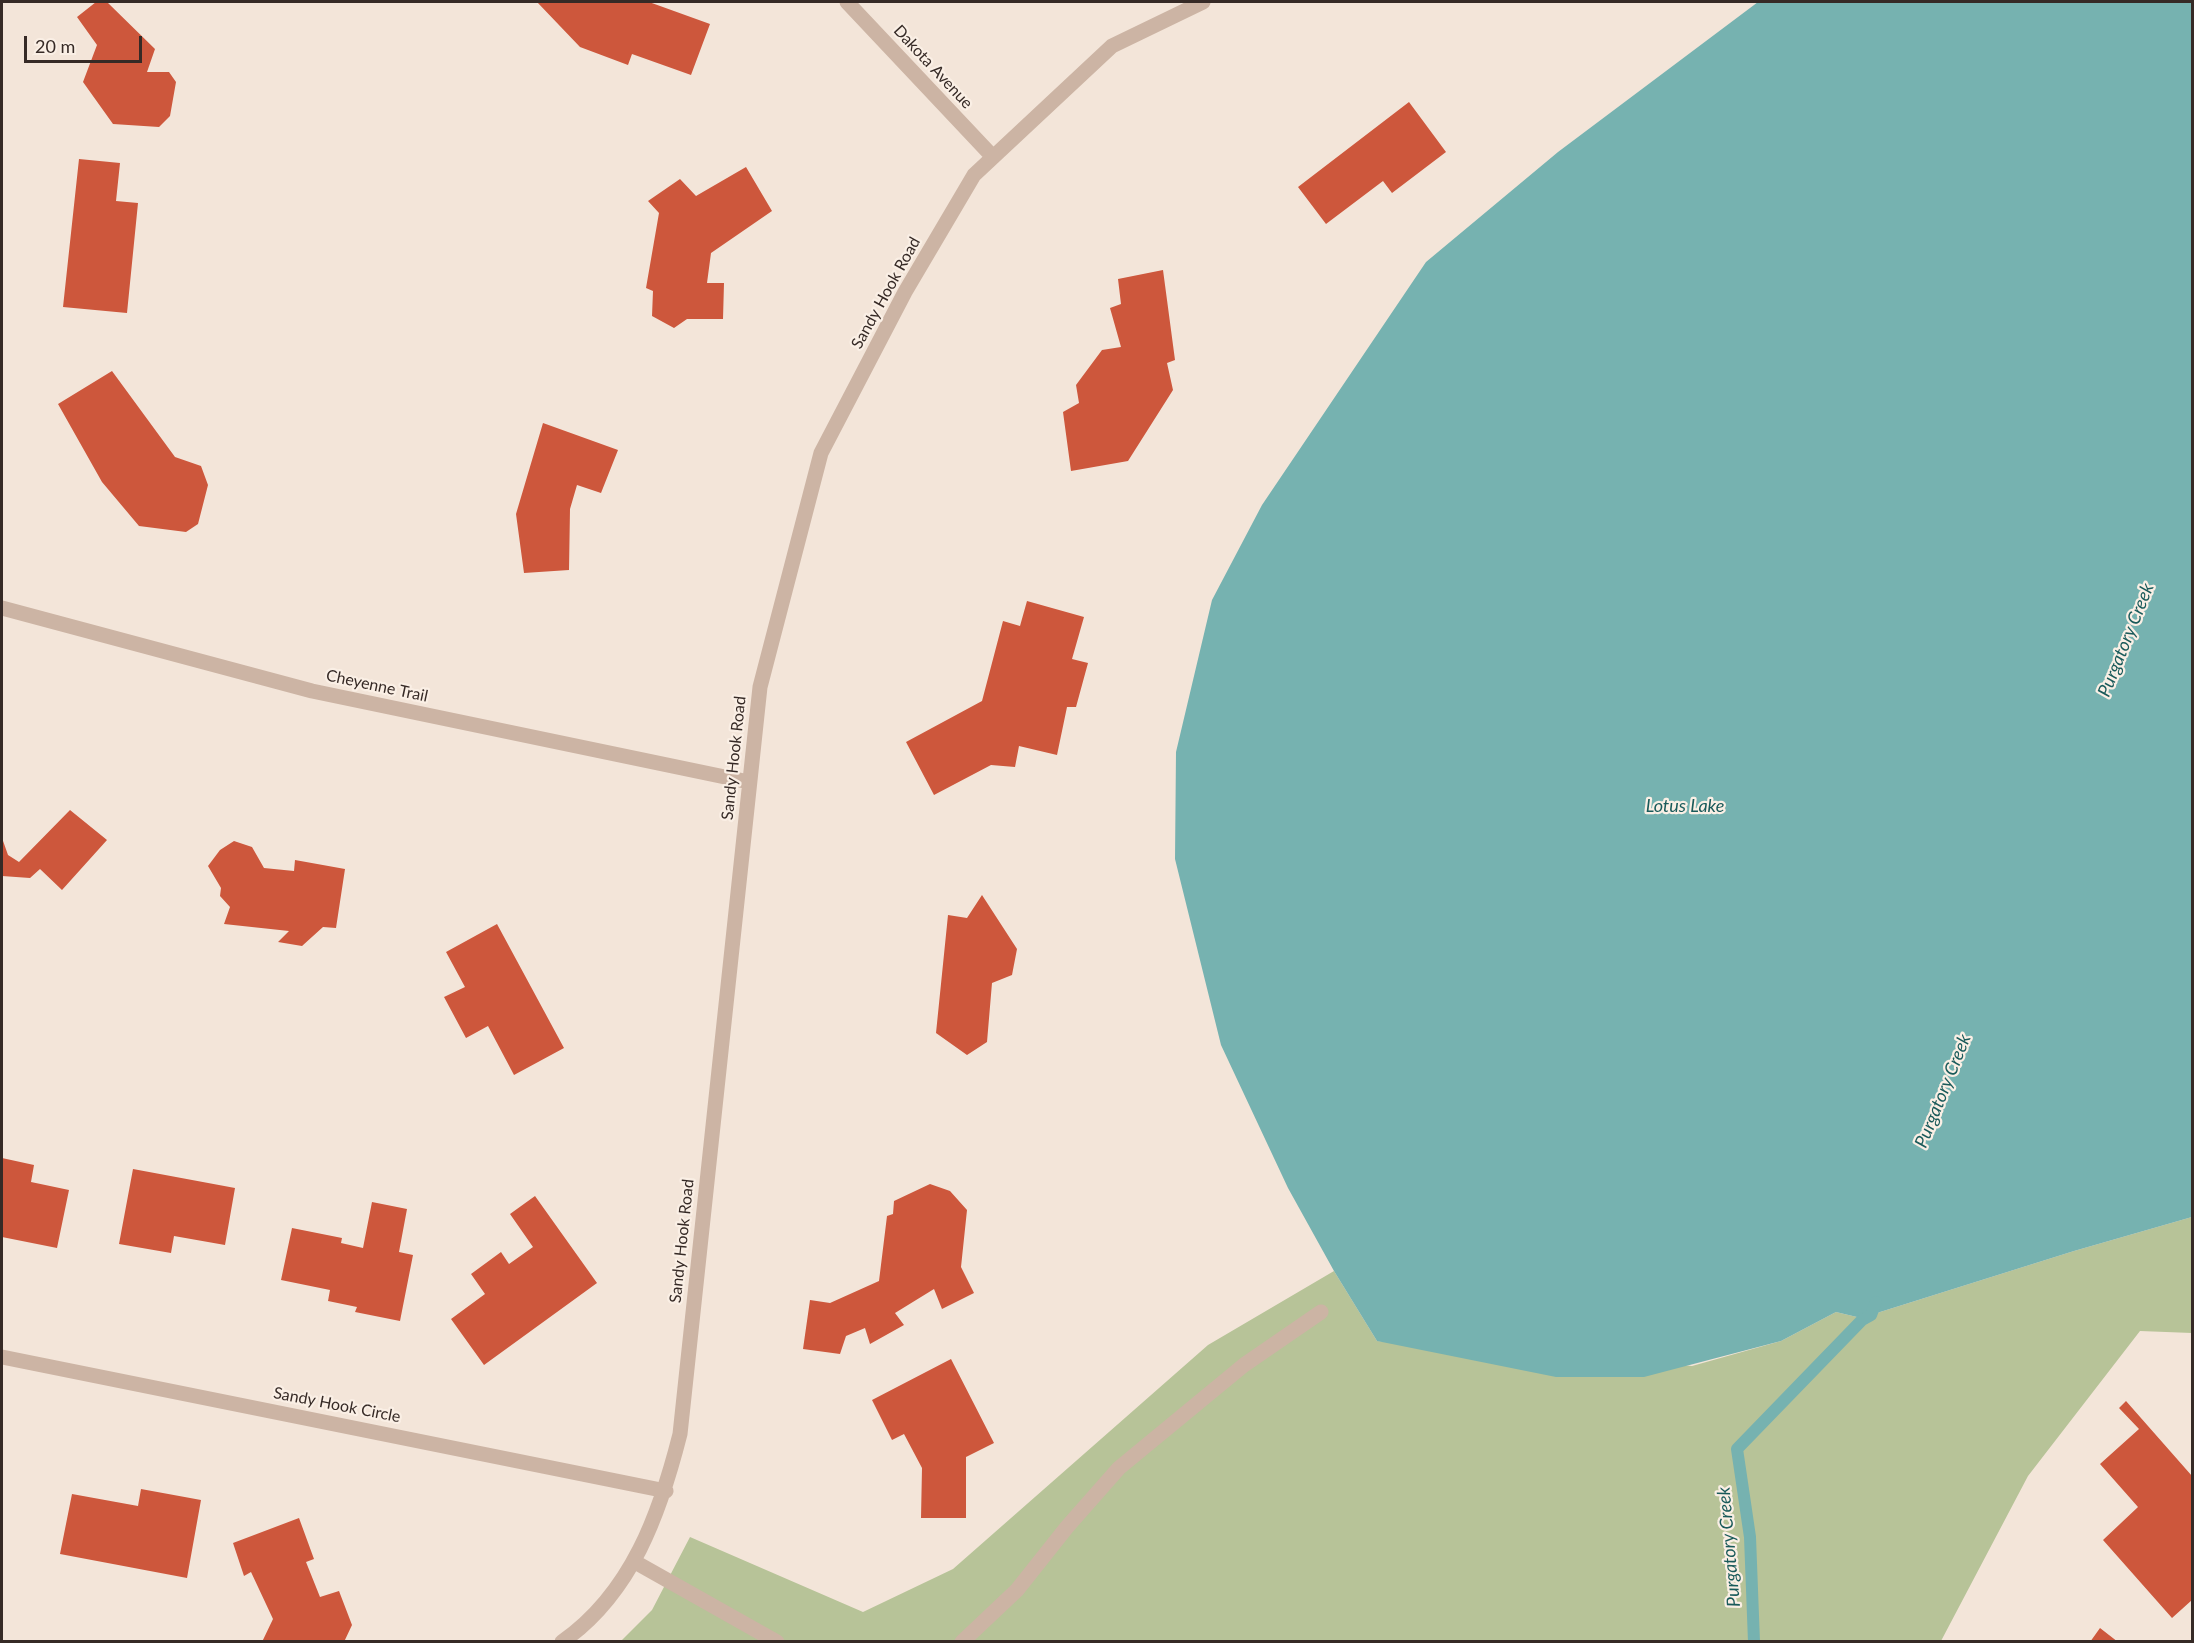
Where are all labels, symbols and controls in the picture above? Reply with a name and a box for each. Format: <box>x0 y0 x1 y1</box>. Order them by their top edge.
street label: Dakota Avenue <box>889 21 977 113</box>
scale bar <box>27 24 146 62</box>
text: 20 m <box>35 35 75 57</box>
street label: Sandy Hook Road <box>847 234 925 352</box>
water label: Purgatory Creek <box>2093 580 2159 700</box>
street label: Cheyenne Trail <box>324 666 430 706</box>
street label: Sandy Hook Road <box>718 695 750 821</box>
water label: Lotus Lake <box>1646 795 1724 817</box>
water label: Purgatory Creek <box>1910 1031 1976 1151</box>
street label: Sandy Hook Road <box>666 1178 698 1304</box>
street label: Sandy Hook Circle <box>272 1383 402 1427</box>
water label: Purgatory Creek <box>1713 1486 1745 1608</box>

